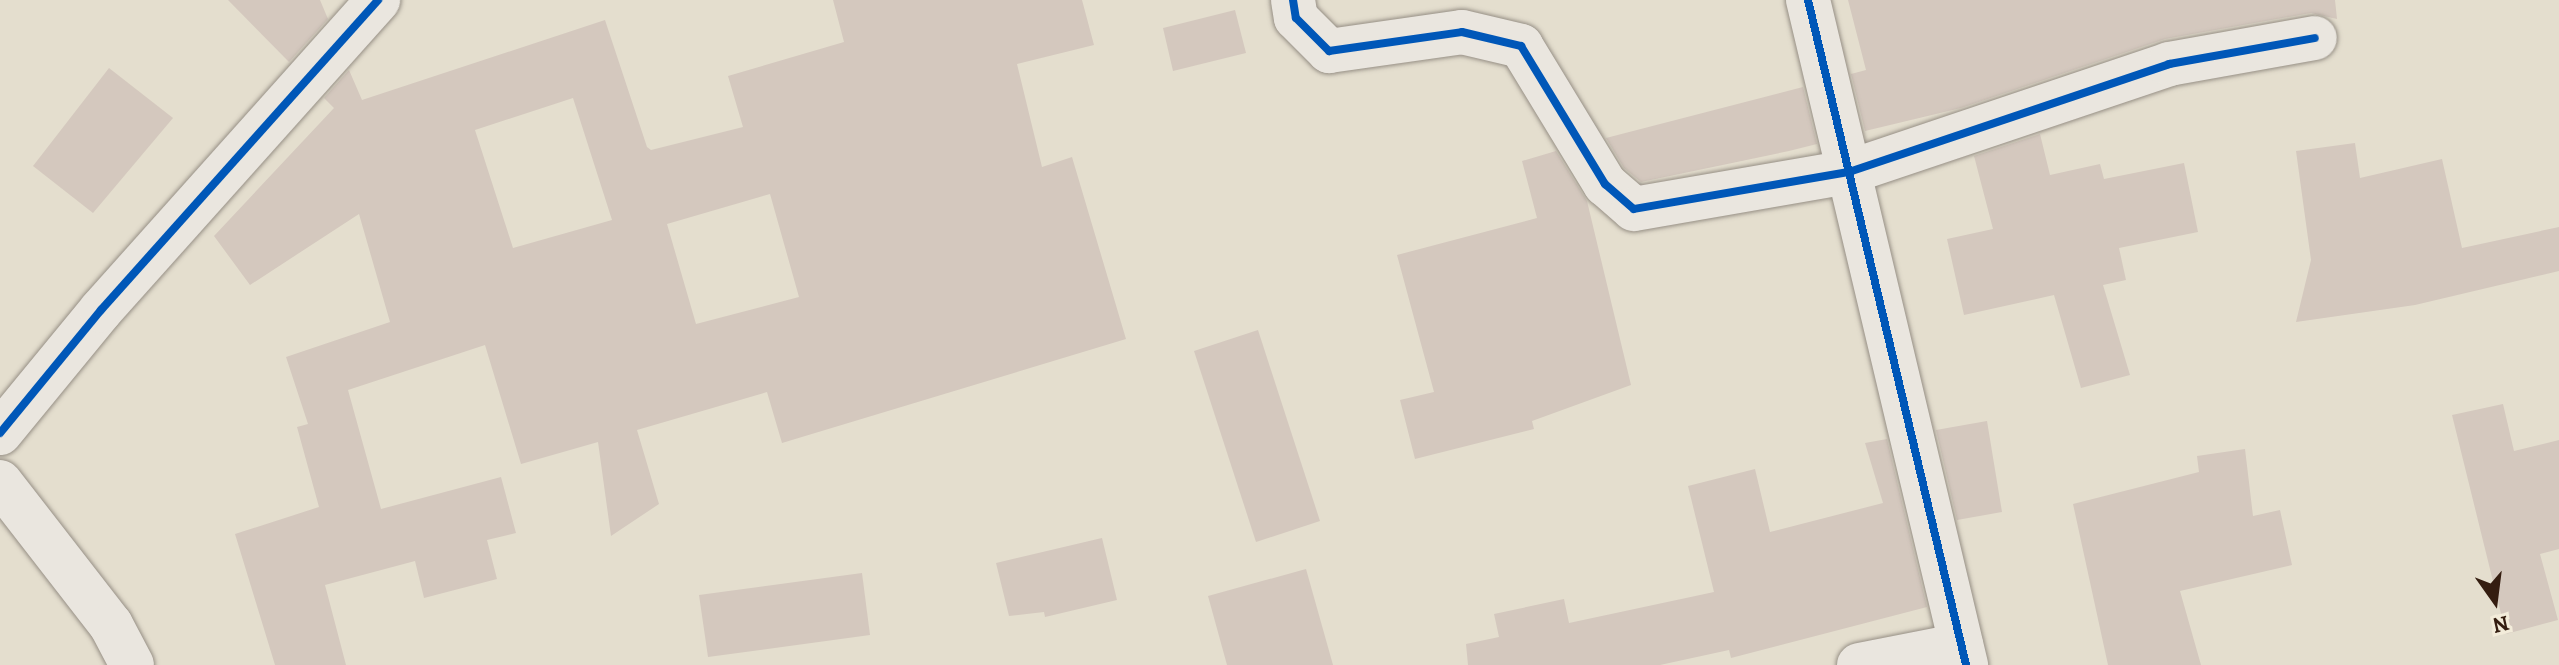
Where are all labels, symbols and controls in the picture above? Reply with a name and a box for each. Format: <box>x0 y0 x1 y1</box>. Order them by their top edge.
north arrow <box>2455 561 2535 641</box>
text: N <box>2489 608 2512 641</box>

